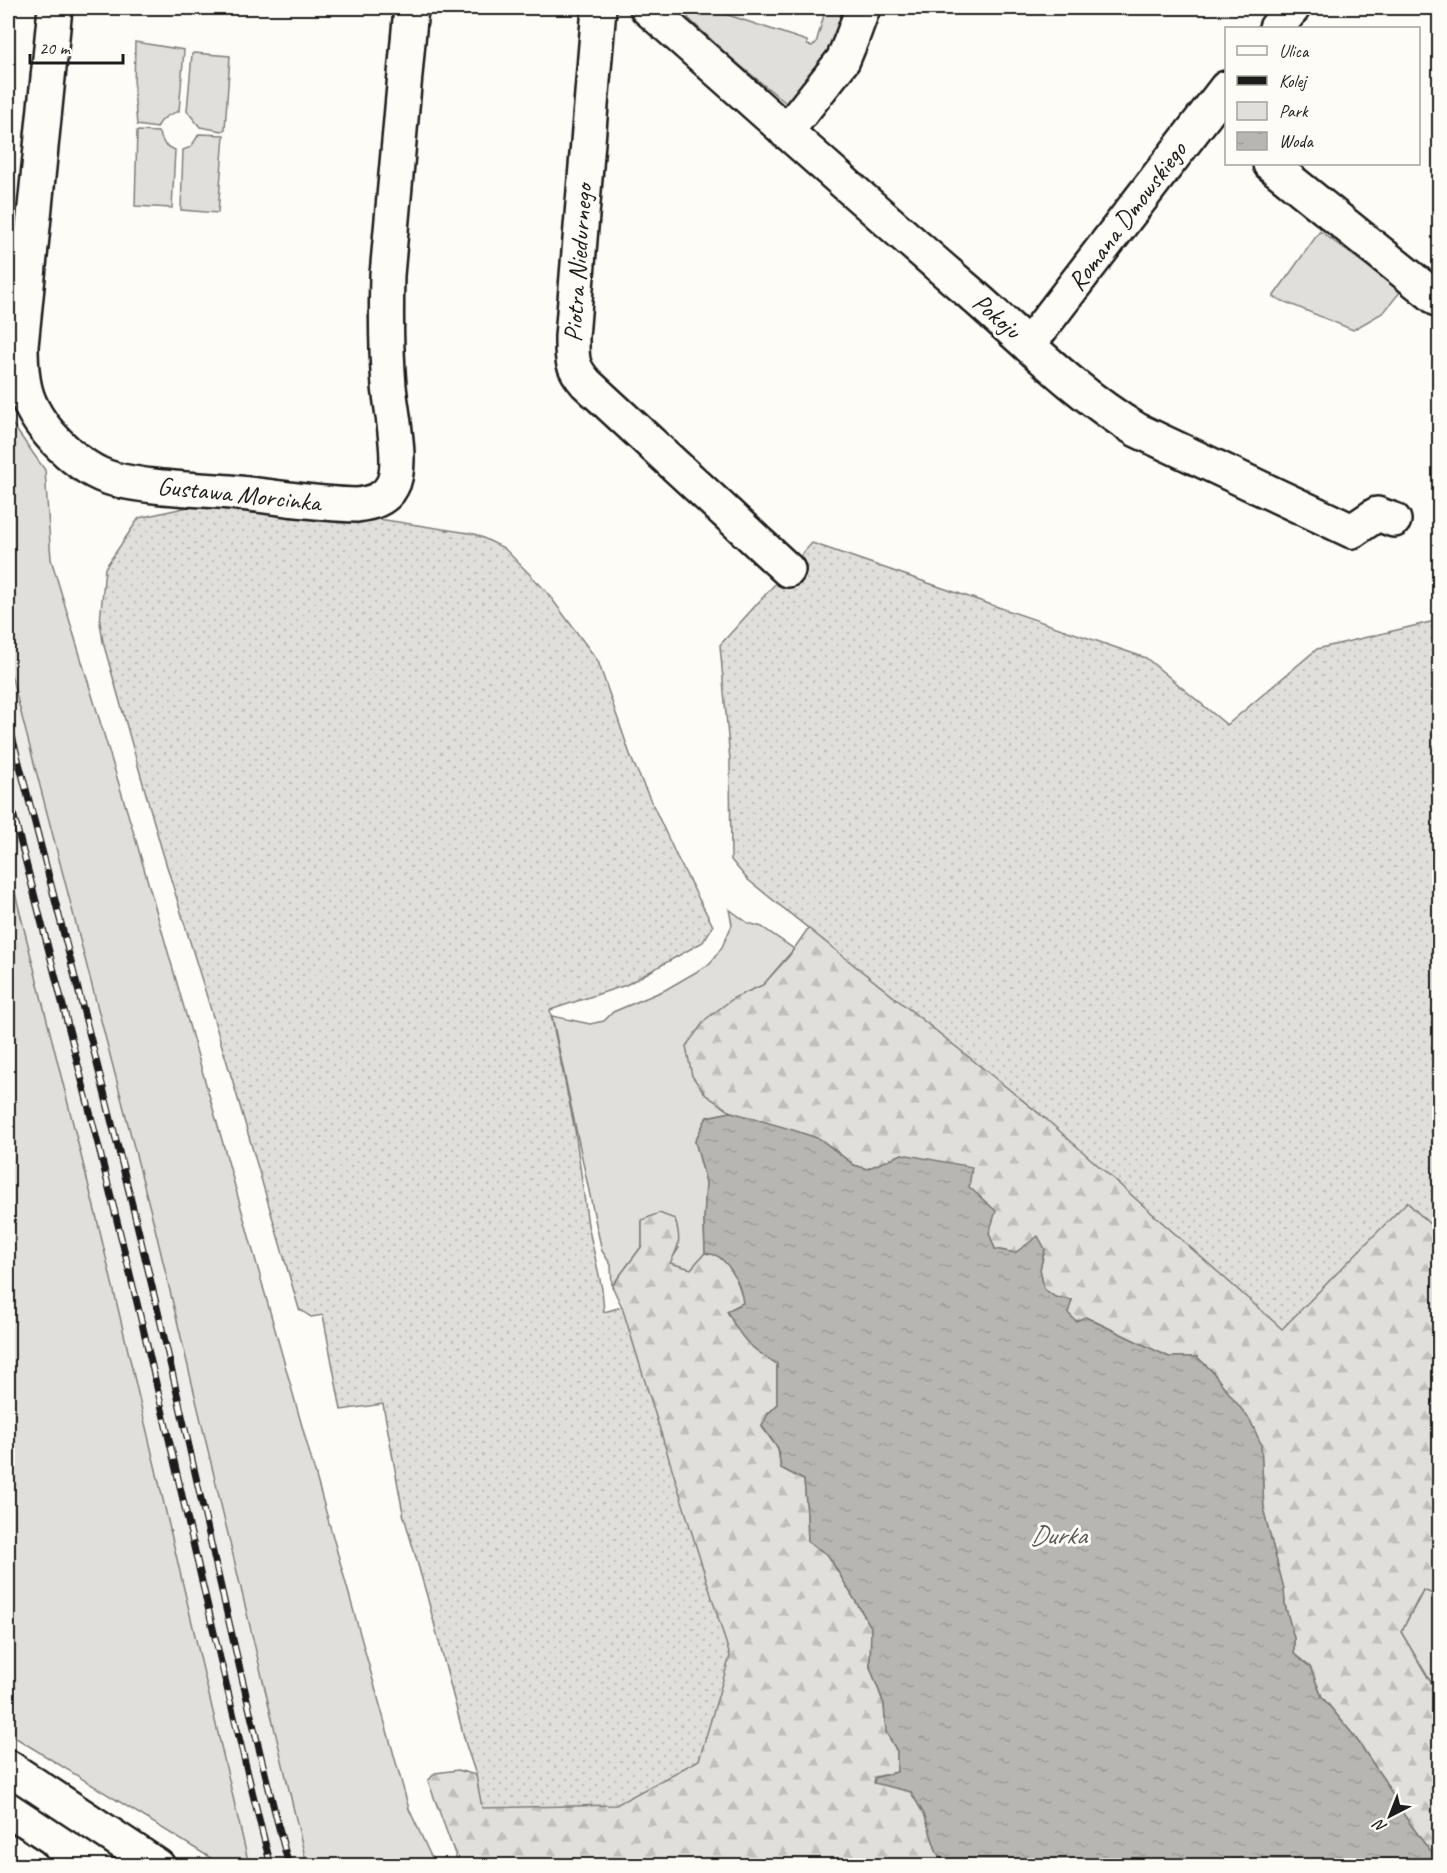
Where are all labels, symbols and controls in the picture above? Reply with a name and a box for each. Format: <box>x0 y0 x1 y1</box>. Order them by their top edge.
scale bar <box>30 27 123 65</box>
legend <box>1225 27 1420 165</box>
text: 20 m <box>39 37 72 59</box>
text: Ulica <box>1279 40 1310 62</box>
text: Kolej <box>1279 70 1308 92</box>
text: Park <box>1279 100 1309 122</box>
text: Woda <box>1279 130 1314 152</box>
street label: Romana Dmowskiego <box>1060 133 1195 297</box>
street label: Piotra Niedurnego <box>556 180 600 343</box>
street label: Pokoju <box>966 286 1029 347</box>
street label: Gustawa Morcinka <box>156 469 324 519</box>
water label: Durka <box>1030 1518 1088 1552</box>
north arrow <box>1360 1786 1420 1846</box>
text: N <box>1368 1814 1391 1837</box>

